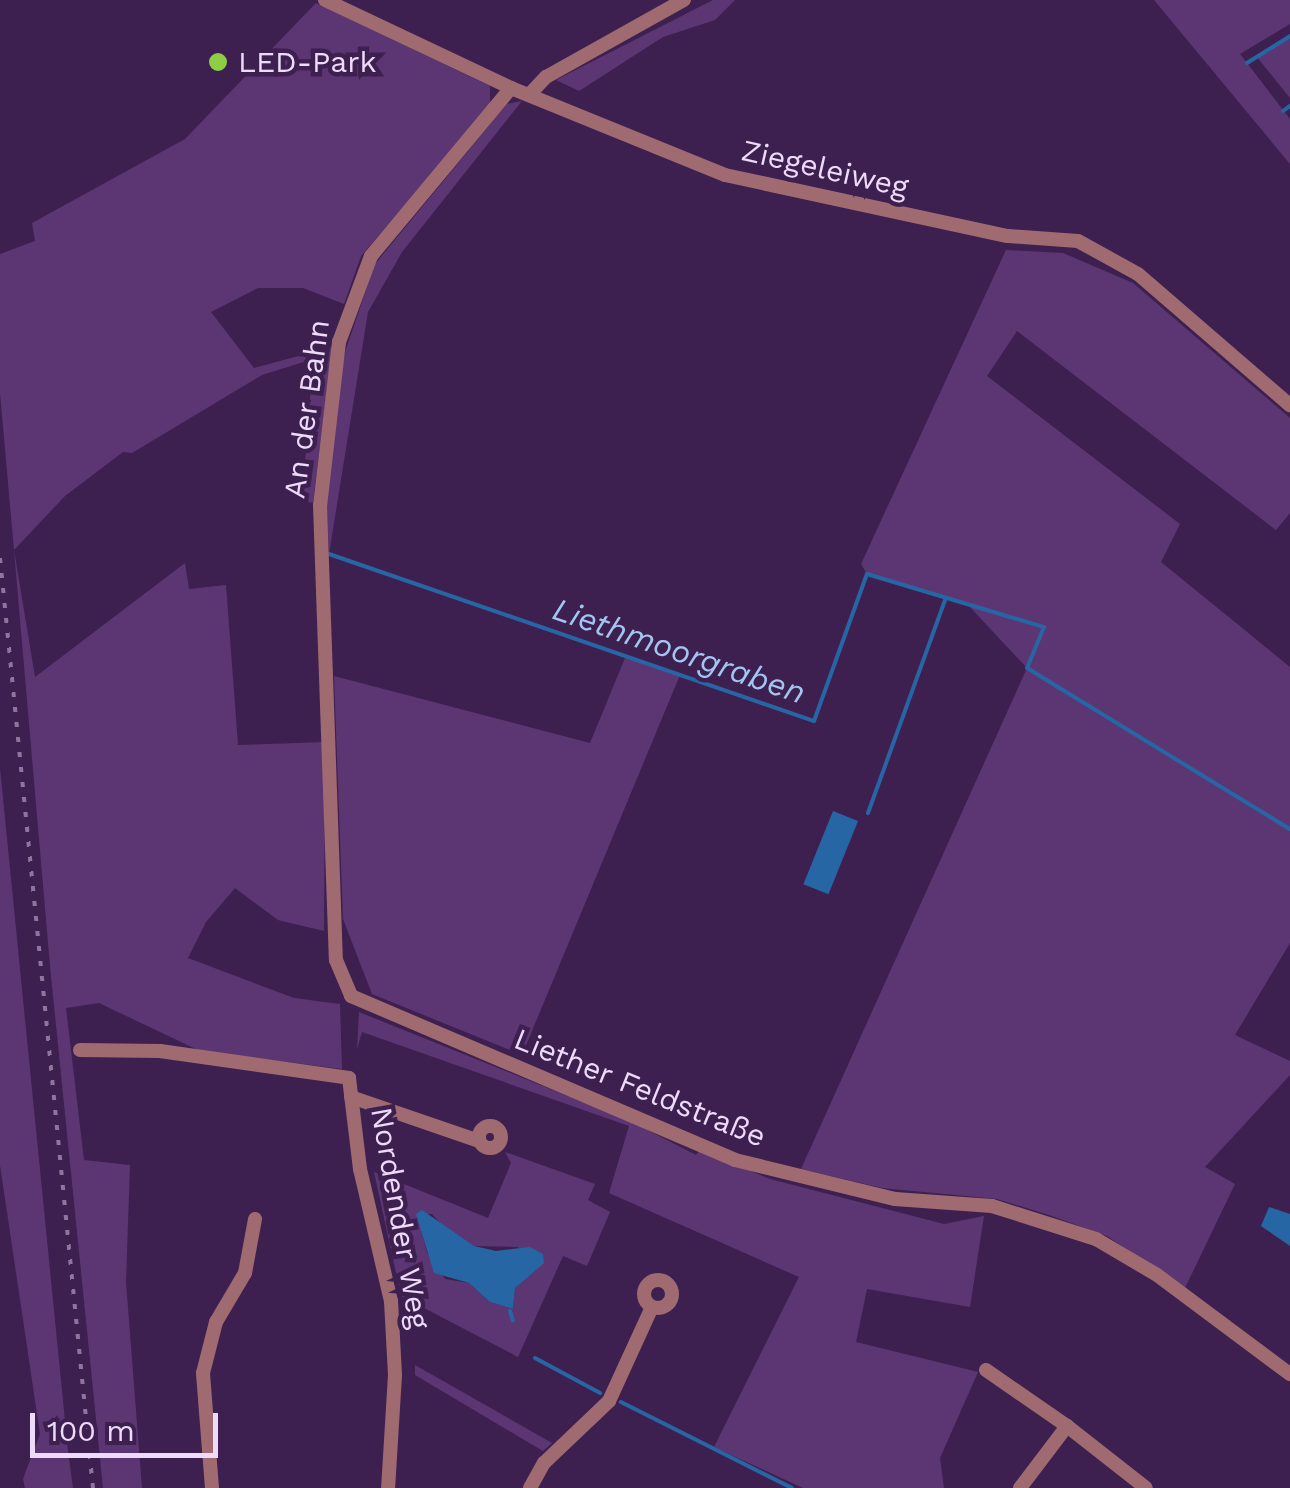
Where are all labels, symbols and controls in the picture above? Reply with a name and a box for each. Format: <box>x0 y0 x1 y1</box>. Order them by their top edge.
place label: LED-Park <box>238 44 377 80</box>
marker: LED-Park <box>207 51 229 73</box>
street label: Ziegeleiweg <box>738 132 912 206</box>
street label: An der Bahn <box>277 317 337 501</box>
water label: Liethmoorgraben <box>548 590 810 712</box>
street label: Liether Feldstraße <box>509 1021 771 1155</box>
street label: Nordender Weg <box>363 1104 437 1332</box>
scale bar <box>35 1393 222 1455</box>
text: 100 m <box>47 1413 135 1448</box>

